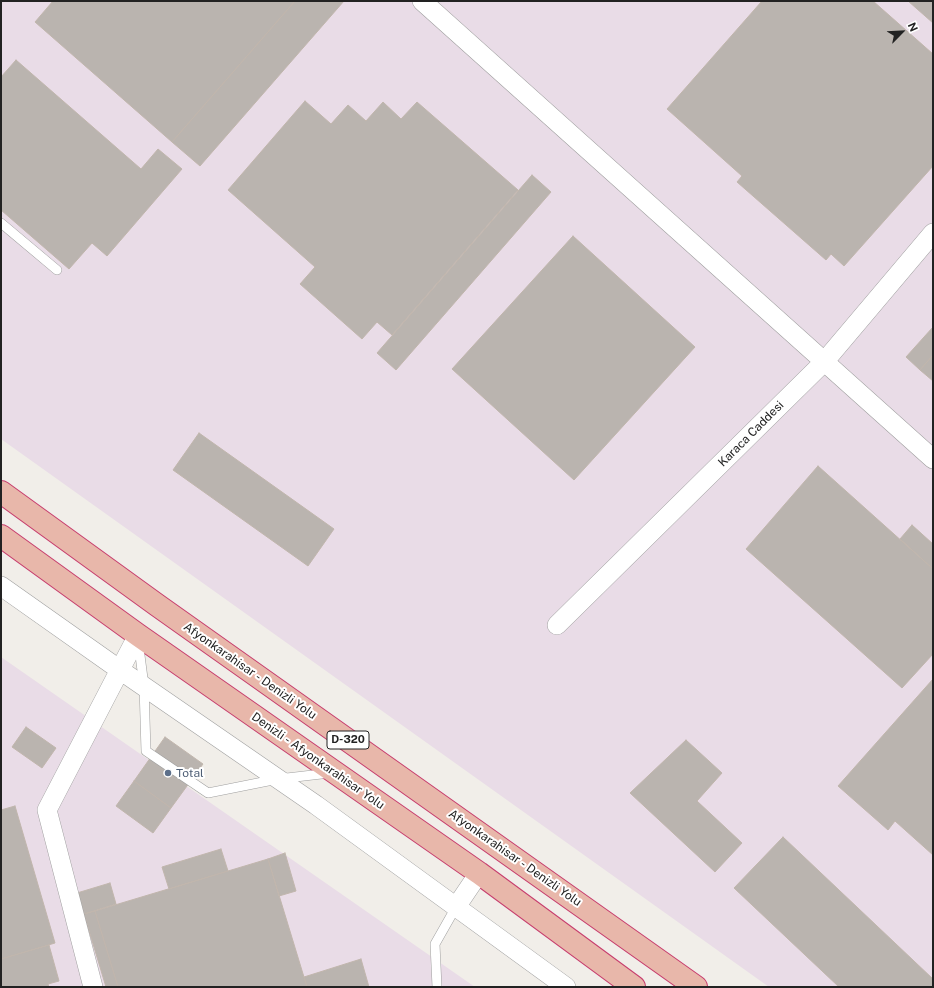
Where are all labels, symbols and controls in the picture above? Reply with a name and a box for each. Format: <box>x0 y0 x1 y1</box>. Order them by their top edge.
north arrow <box>882 12 922 52</box>
text: N <box>906 21 920 33</box>
street label: Karaca Caddesi <box>715 398 787 470</box>
street label: Afyonkarahisar - Denizli Yolu <box>181 620 319 722</box>
street label: Denizli - Afyonkarahisar Yolu <box>249 710 387 812</box>
road number: D-320 <box>327 731 369 749</box>
place label: Total <box>176 766 204 780</box>
marker: Total <box>163 768 173 778</box>
street label: Afyonkarahisar - Denizli Yolu <box>446 807 584 909</box>

